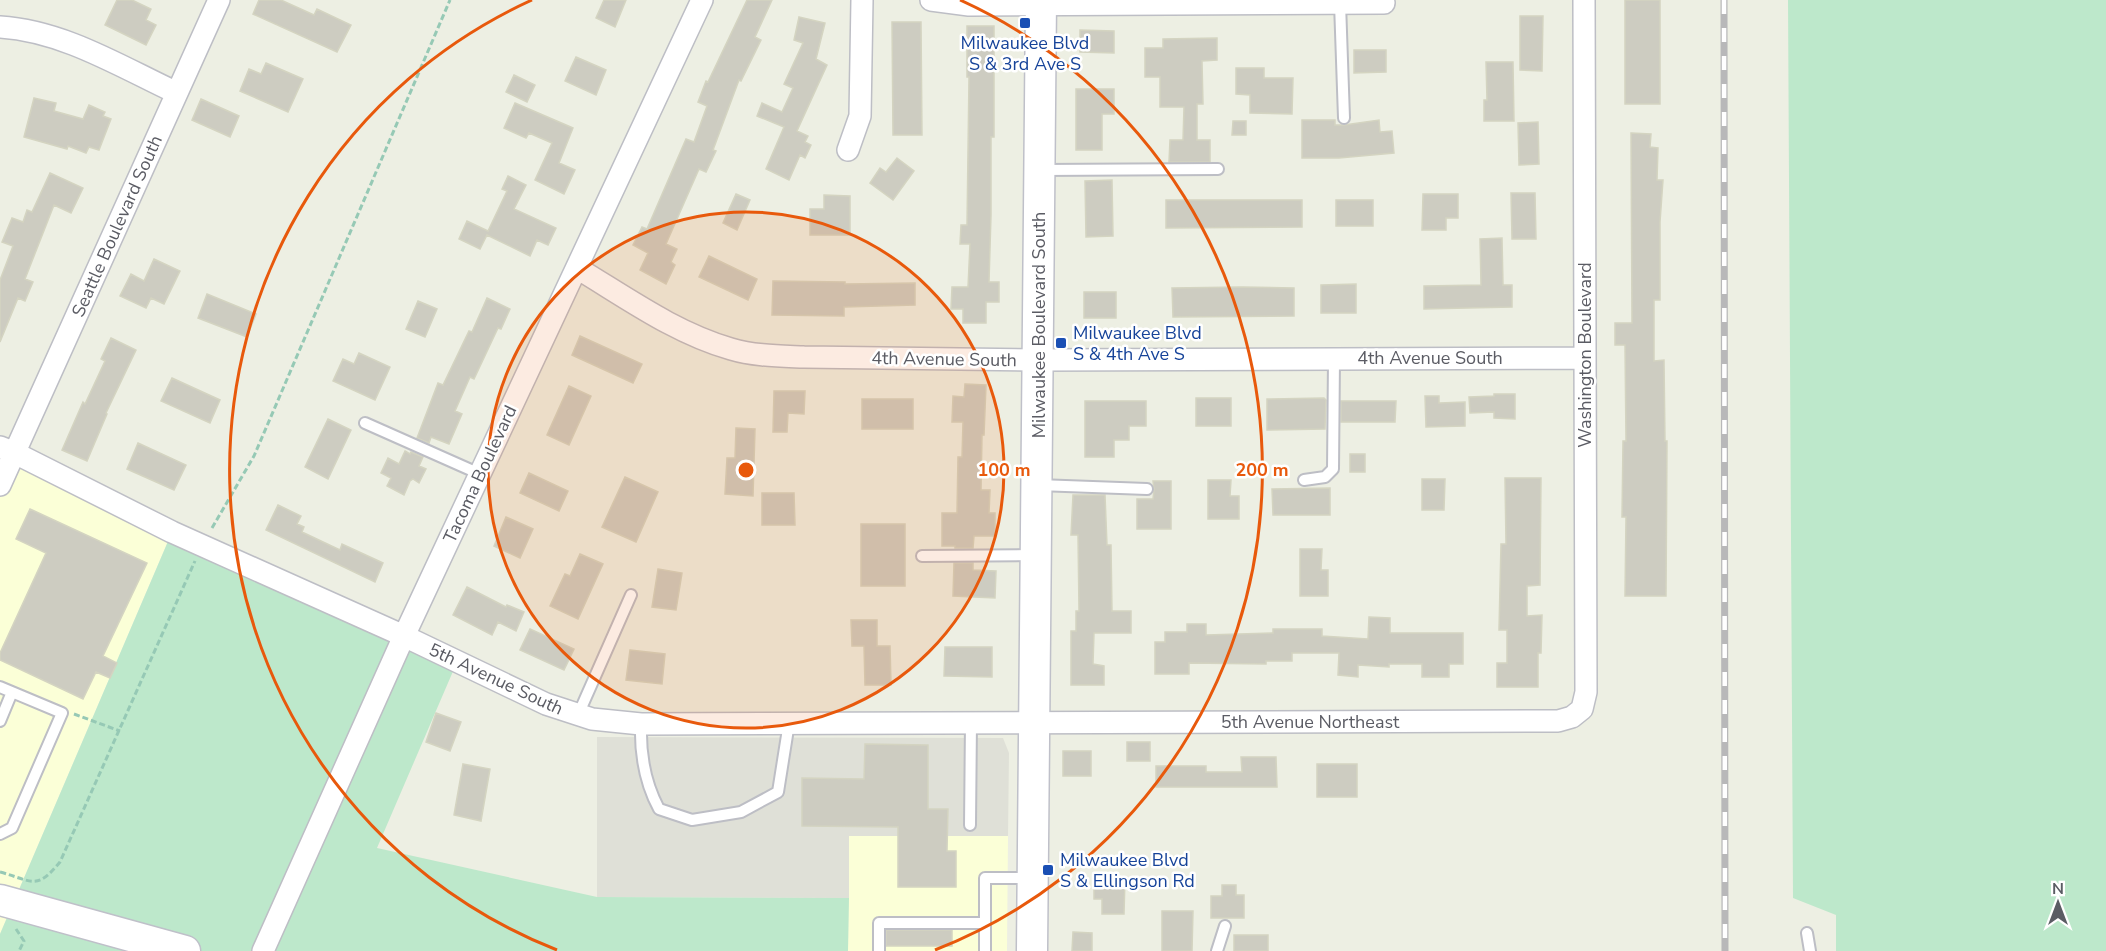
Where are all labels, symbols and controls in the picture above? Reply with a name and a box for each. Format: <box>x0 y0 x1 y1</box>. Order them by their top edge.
marker: Milwaukee Blvd S & 3rd Ave S <box>1018 16 1032 30</box>
place label: Milwaukee Blvd S & 3rd Ave S <box>961 31 1089 76</box>
street label: Seattle Boulevard South <box>66 131 168 321</box>
street label: Milwaukee Boulevard South <box>1027 212 1051 438</box>
street label: Washington Boulevard <box>1573 262 1597 448</box>
place label: Milwaukee Blvd S & 4th Ave S <box>1073 321 1202 366</box>
marker: Milwaukee Blvd S & 4th Ave S <box>1054 336 1068 350</box>
street label: 4th Avenue South <box>871 346 1017 372</box>
street label: 4th Avenue South <box>1357 346 1503 370</box>
street label: Tacoma Boulevard <box>438 401 522 547</box>
text: 100 m <box>977 458 1031 482</box>
text: 200 m <box>1235 458 1289 482</box>
centre of rings <box>736 460 756 480</box>
street label: 5th Avenue South <box>425 637 567 721</box>
street label: 5th Avenue Northeast <box>1221 710 1400 734</box>
place label: Milwaukee Blvd S & Ellingson Rd <box>1060 848 1195 893</box>
marker: Milwaukee Blvd S & Ellingson Rd <box>1041 863 1055 877</box>
north arrow <box>2028 873 2088 933</box>
text: N <box>2052 878 2064 900</box>

